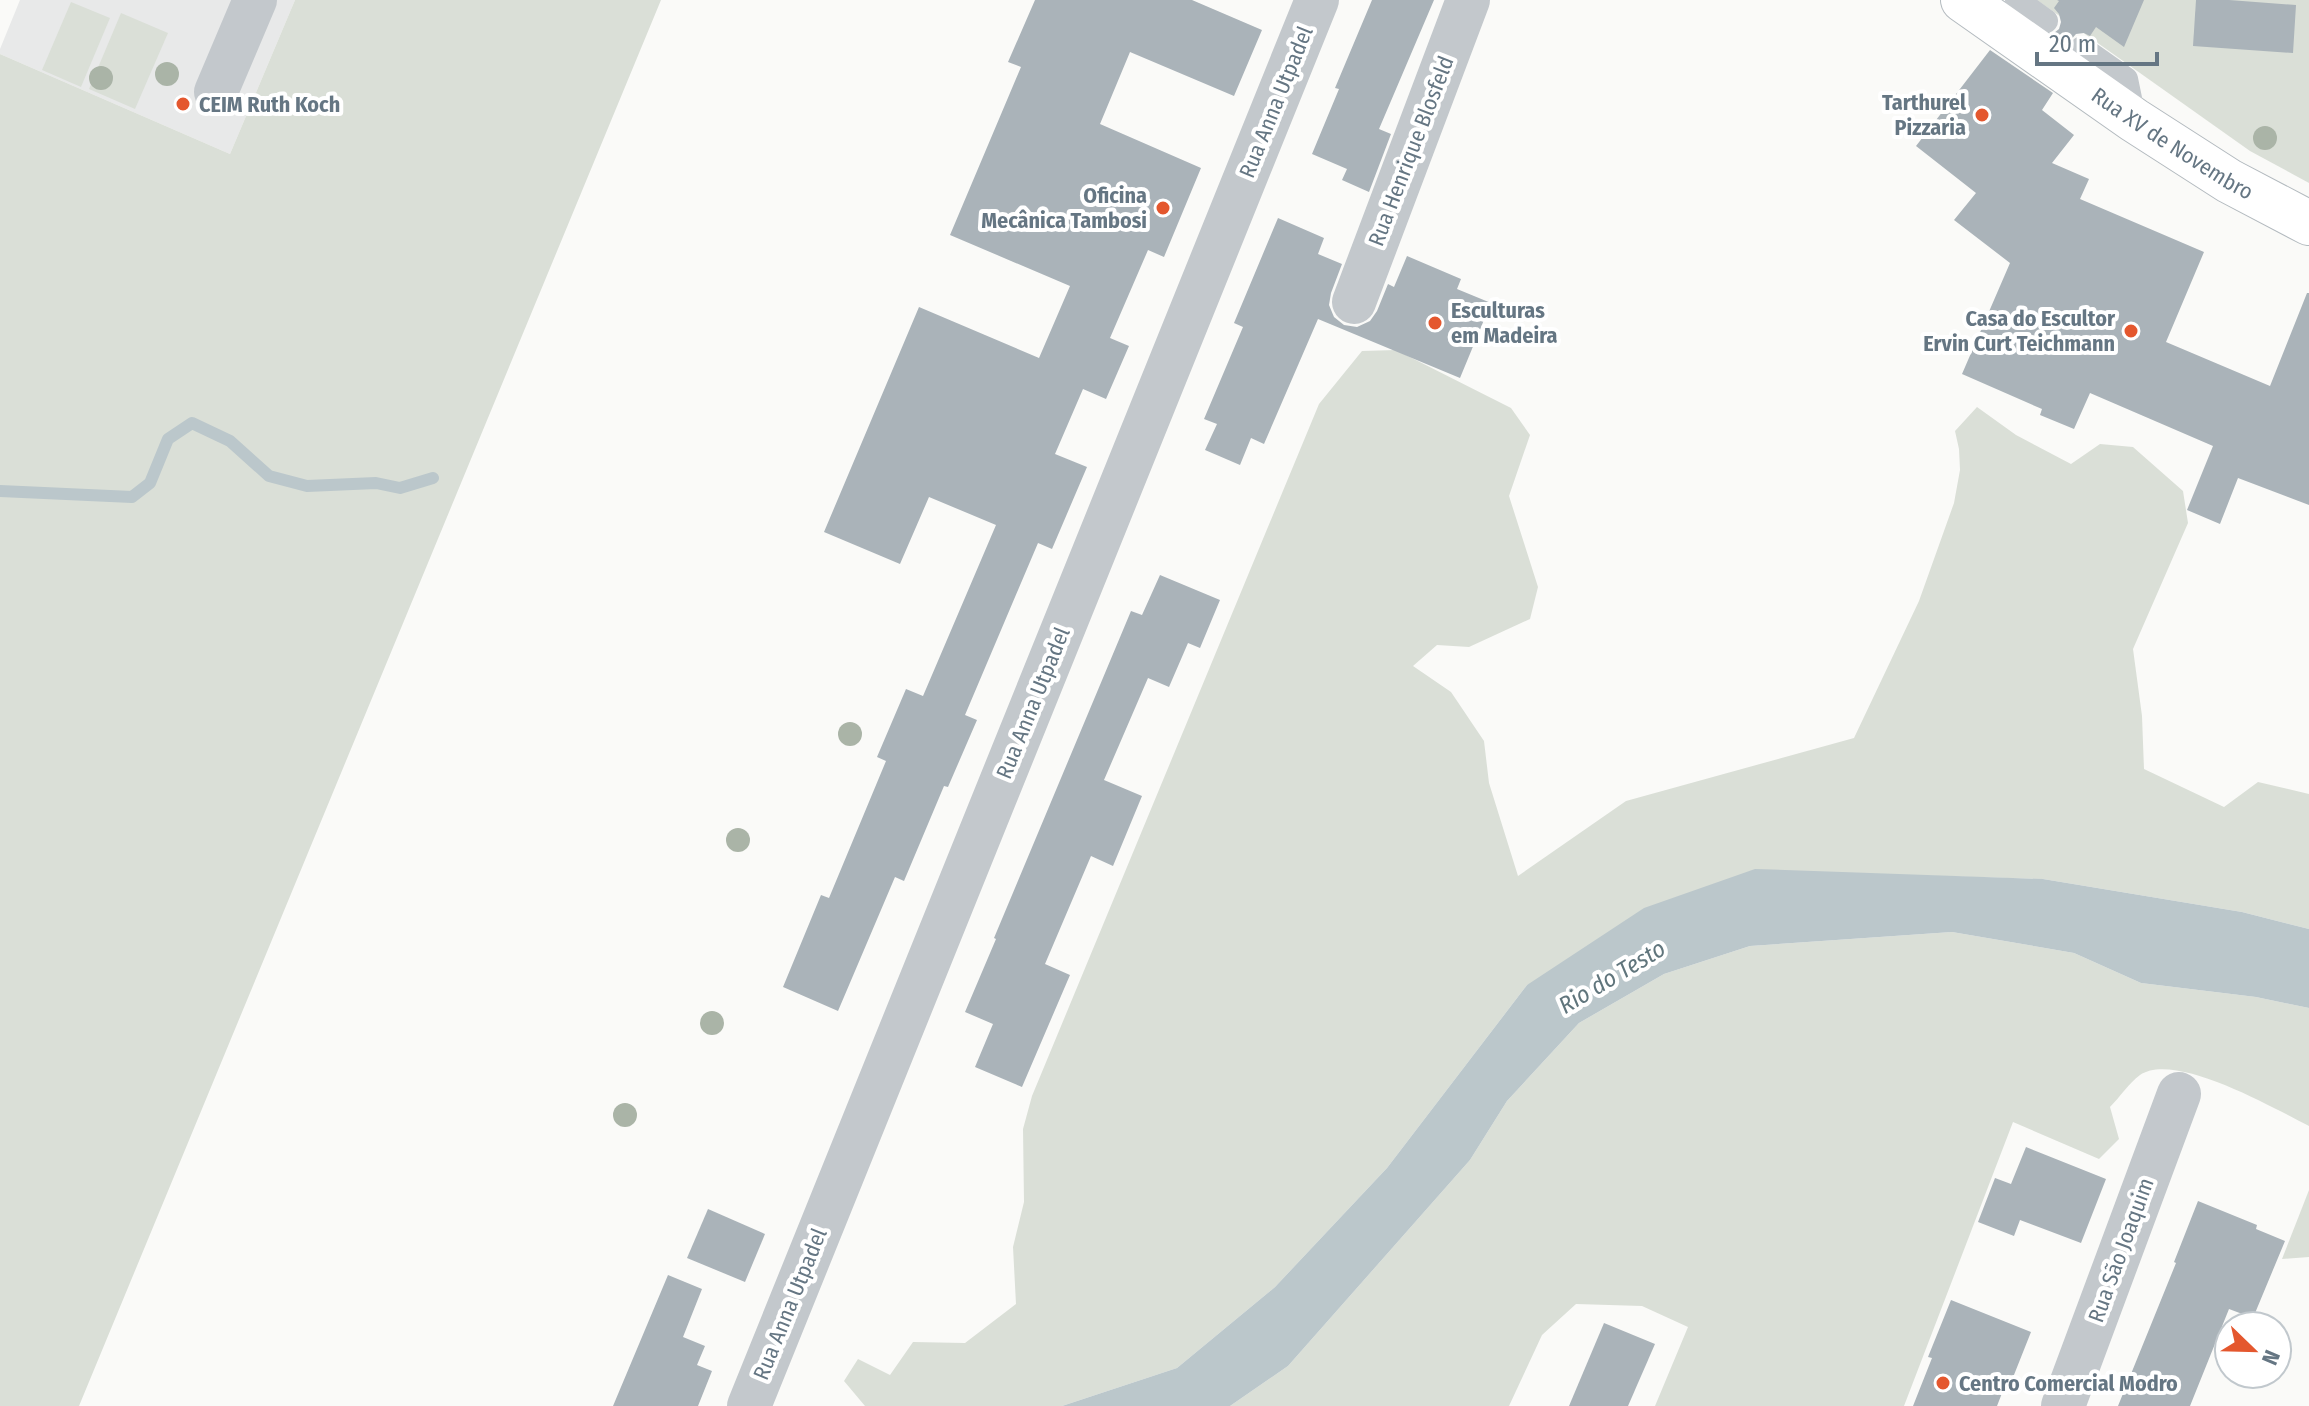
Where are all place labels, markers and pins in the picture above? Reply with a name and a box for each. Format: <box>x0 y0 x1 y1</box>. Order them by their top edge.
place label: Tarthurel Pizzaria <box>1882 89 1967 141</box>
place label: CEIM Ruth Koch <box>199 91 340 118</box>
marker: CEIM Ruth Koch <box>174 95 192 113</box>
marker: Tarthurel Pizzaria <box>1973 106 1991 124</box>
place label: Oficina Mecânica Tambosi <box>981 182 1147 234</box>
marker: Oficina Mecânica Tambosi <box>1154 199 1172 217</box>
place label: Esculturas em Madeira <box>1451 297 1558 349</box>
place label: Casa do Escultor Ervin Curt Teichmann <box>1923 305 2116 357</box>
marker: Esculturas em Madeira <box>1426 314 1444 332</box>
marker: Casa do Escultor Ervin Curt Teichmann <box>2122 322 2140 340</box>
place label: Centro Comercial Modro <box>1959 1370 2178 1397</box>
marker: Centro Comercial Modro <box>1934 1374 1952 1392</box>

